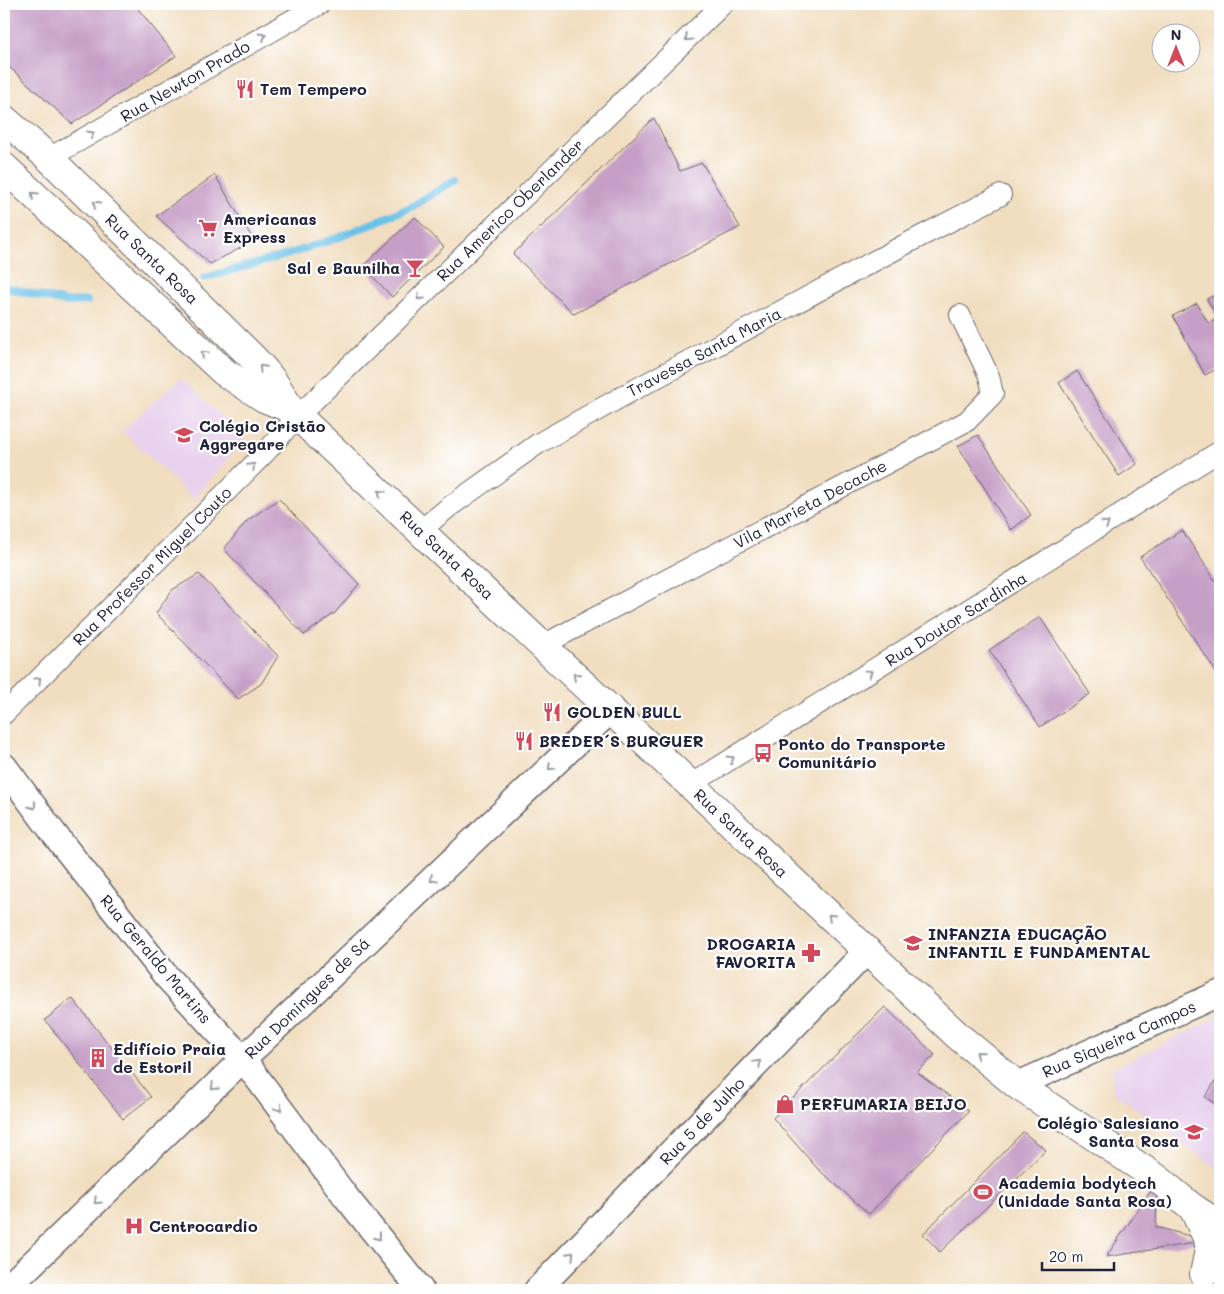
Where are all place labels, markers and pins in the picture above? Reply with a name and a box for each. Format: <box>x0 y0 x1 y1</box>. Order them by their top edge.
restaurant icon: Tem Tempero <box>234 78 256 100</box>
place label: Tem Tempero <box>260 78 367 99</box>
place label: Americanas Express <box>223 208 317 247</box>
supermarket icon: Americanas Express <box>197 217 219 239</box>
place label: Sal e Baunilha <box>287 257 400 278</box>
bar icon: Sal e Baunilha <box>404 257 426 279</box>
place label: Colégio Cristão Aggregare <box>199 415 326 454</box>
school or university icon: Colégio Cristão Aggregare <box>173 424 195 446</box>
restaurant icon: GOLDEN BULL <box>541 701 563 723</box>
place label: GOLDEN BULL <box>567 701 682 722</box>
restaurant icon: BREDER´S BURGUER <box>513 730 535 752</box>
place label: BREDER´S BURGUER <box>539 730 704 751</box>
place label: Ponto do Transporte Comunitário <box>778 733 946 772</box>
bus stop icon: Ponto do Transporte Comunitário <box>752 742 774 764</box>
place label: INFANZIA EDUCAÇÃO INFANTIL E FUNDAMENTAL <box>928 923 1150 962</box>
school or university icon: INFANZIA EDUCAÇÃO INFANTIL E FUNDAMENTAL <box>902 932 924 954</box>
place label: DROGARIA FAVORITA <box>707 933 796 972</box>
pharmacy icon: DROGARIA FAVORITA <box>800 942 822 964</box>
place label: Edifício Praia de Estoril <box>113 1038 226 1077</box>
building icon: Edifício Praia de Estoril <box>87 1047 109 1069</box>
shop icon: PERFUMARIA BEIJO <box>774 1093 796 1115</box>
place label: PERFUMARIA BEIJO <box>800 1093 967 1114</box>
place label: Colégio Salesiano Santa Rosa <box>1037 1112 1179 1151</box>
school or university icon: Colégio Salesiano Santa Rosa <box>1183 1121 1205 1143</box>
place label: Academia bodytech (Unidade Santa Rosa) <box>998 1172 1172 1211</box>
sports icon: Academia bodytech (Unidade Santa Rosa) <box>972 1181 994 1203</box>
hospital icon: Centrocardio <box>123 1215 145 1237</box>
place label: Centrocardio <box>149 1215 258 1236</box>

